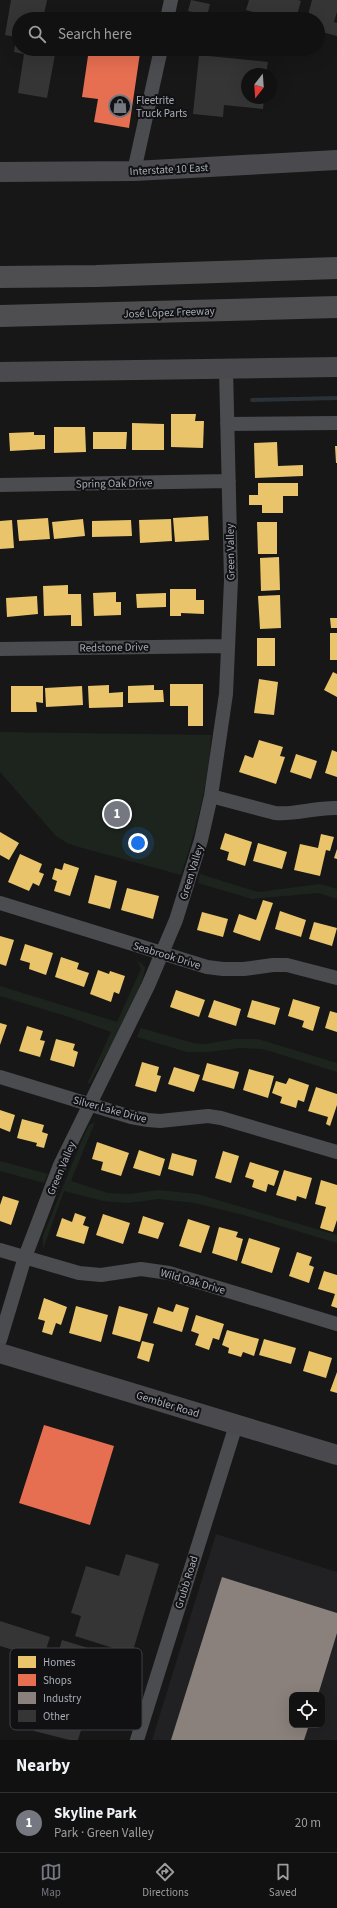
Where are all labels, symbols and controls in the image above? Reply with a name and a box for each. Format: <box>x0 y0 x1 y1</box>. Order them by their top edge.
search box <box>12 12 325 56</box>
icon: search <box>26 23 48 45</box>
text: Search here <box>58 24 132 45</box>
north arrow <box>241 68 277 104</box>
shop icon: Fleetrite Truck Parts <box>107 93 133 119</box>
place label: Fleetrite Truck Parts <box>136 93 188 121</box>
street label: Interstate 10 East <box>129 160 209 179</box>
street label: José López Freeway <box>123 303 215 322</box>
street label: Spring Oak Drive <box>76 475 153 492</box>
street label: Green Valley <box>223 523 238 581</box>
street label: Redstone Drive <box>79 639 149 656</box>
pin: 1 <box>104 799 130 829</box>
your location <box>128 833 148 853</box>
street label: Green Valley <box>176 843 207 902</box>
street label: Seabrook Drive <box>131 938 203 973</box>
street label: Silver Lake Drive <box>71 1092 149 1127</box>
street label: Green Valley <box>43 1139 79 1197</box>
street label: Wild Oak Drive <box>159 1265 228 1298</box>
street label: Gembler Road <box>134 1388 201 1421</box>
street label: Grubb Road <box>171 1554 202 1610</box>
legend <box>10 1648 142 1730</box>
text: Homes <box>43 1655 76 1670</box>
text: Shops <box>43 1673 72 1688</box>
text: Industry <box>43 1691 81 1706</box>
map controls <box>289 1692 325 1728</box>
button: locate <box>289 1692 325 1728</box>
text: Other <box>43 1709 69 1724</box>
text: Nearby <box>16 1754 70 1778</box>
text: Skyline Park <box>54 1803 137 1824</box>
text: 1 <box>26 1814 32 1832</box>
text: 20 m <box>295 1814 321 1832</box>
text: Park · Green Valley <box>54 1824 154 1842</box>
tab: Map <box>40 1861 62 1900</box>
tab: Directions <box>142 1861 189 1900</box>
tab: Saved <box>269 1861 297 1900</box>

